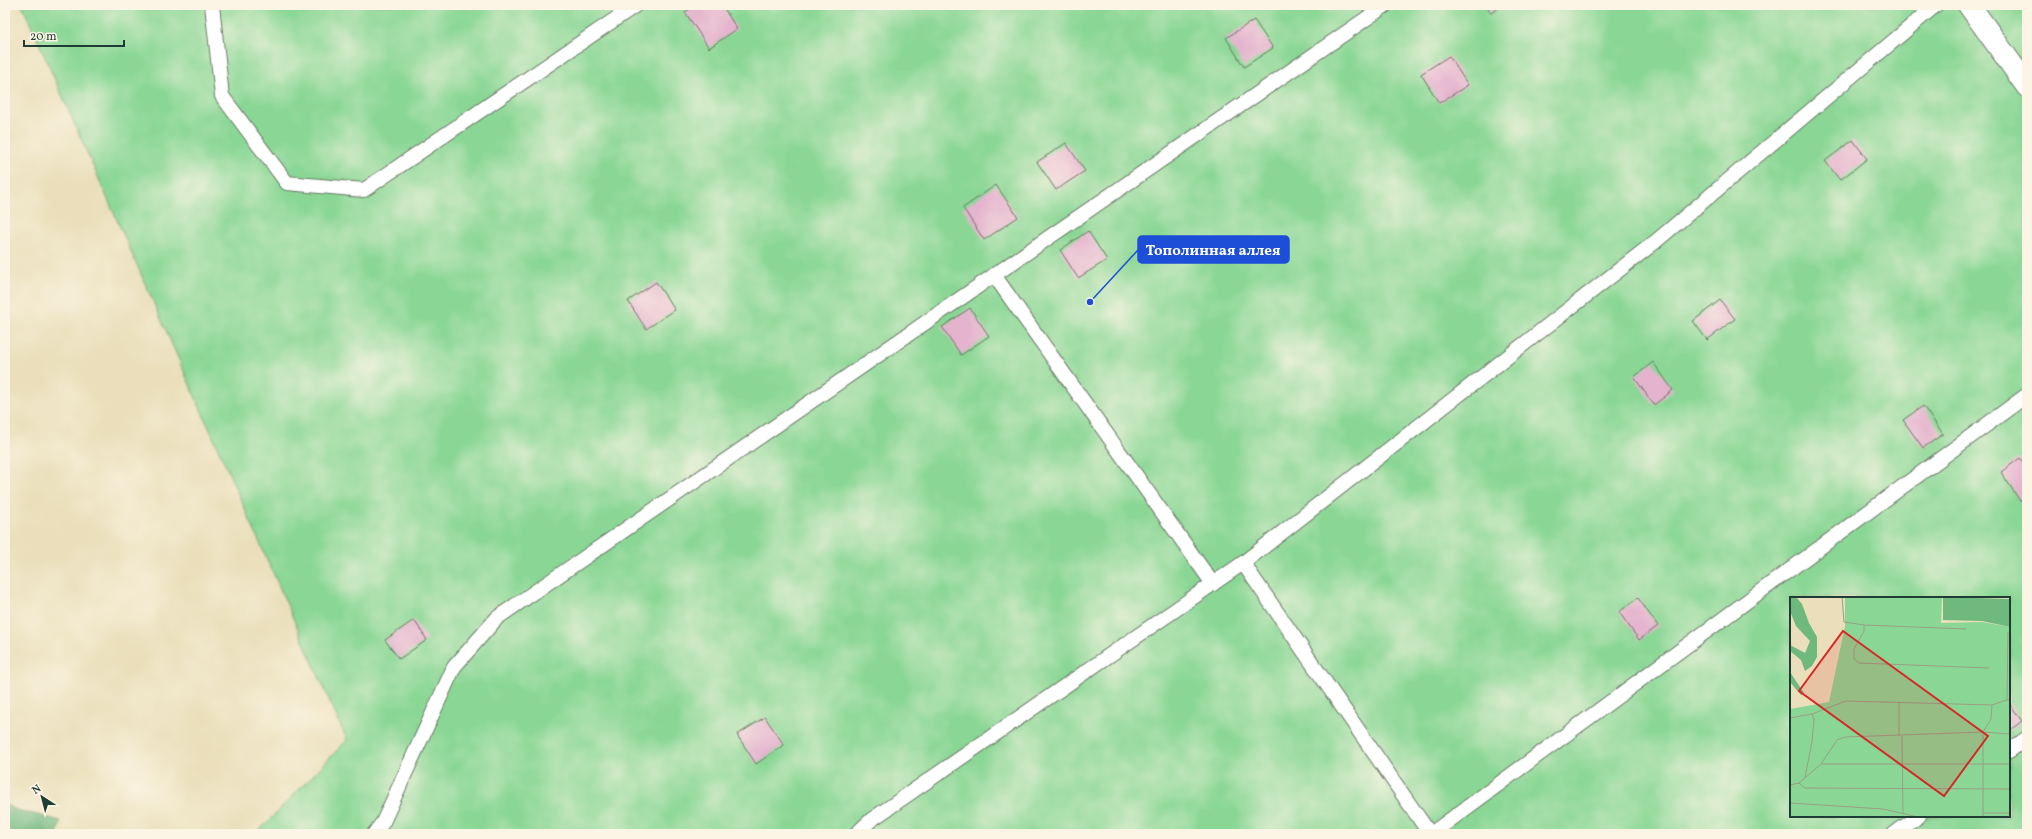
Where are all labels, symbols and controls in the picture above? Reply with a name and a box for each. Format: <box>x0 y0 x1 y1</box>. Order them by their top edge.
scale bar <box>24 22 124 48</box>
text: 20 m <box>30 29 57 45</box>
callout: Тополинная аллея <box>1138 236 1289 263</box>
text: Тополинная аллея <box>1146 241 1281 262</box>
inset map <box>1790 597 2010 817</box>
north arrow <box>22 777 62 817</box>
text: N <box>29 782 45 799</box>

